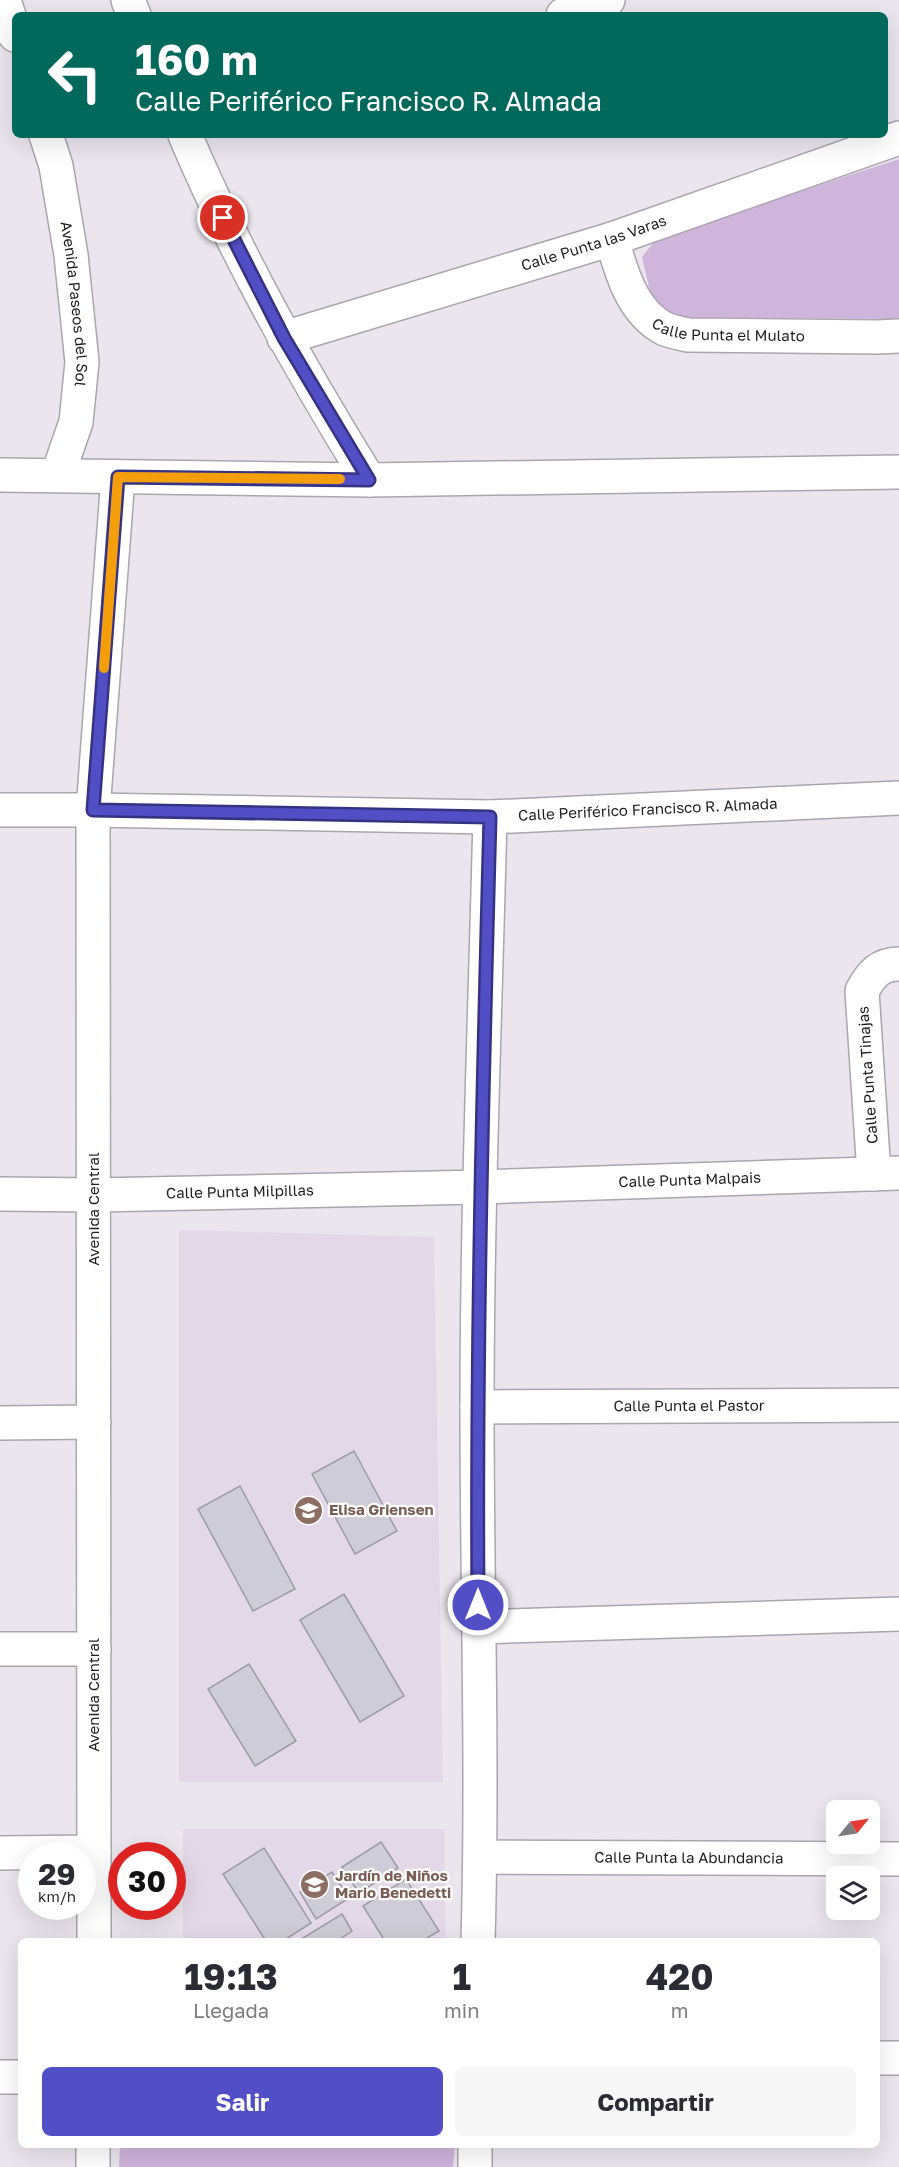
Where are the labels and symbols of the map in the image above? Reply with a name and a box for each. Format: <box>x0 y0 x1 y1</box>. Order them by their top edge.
pin <box>197 192 248 243</box>
street label: Calle Punta las Varas <box>519 211 669 274</box>
street label: Avenida Paseos del Sol <box>57 220 92 388</box>
street label: Calle Punta el Mulato <box>649 313 805 344</box>
street label: Calle Periférico Francisco R. Almada <box>518 794 778 824</box>
street label: Calle Punta Tinajas <box>853 1005 881 1145</box>
street label: Avenida Central <box>84 1152 102 1266</box>
street label: Calle Punta Malpais <box>618 1168 761 1190</box>
street label: Calle Punta Milpillas <box>166 1180 314 1202</box>
street label: Calle Punta el Pastor <box>613 1396 765 1414</box>
school or university icon: Elisa Griensen <box>292 1494 324 1526</box>
place label: Elisa Griensen <box>329 1500 434 1518</box>
position arrow <box>446 1573 510 1637</box>
street label: Avenida Central <box>84 1638 102 1752</box>
north arrow <box>826 1800 880 1854</box>
speed limit sign: 30 <box>108 1842 186 1920</box>
street label: Calle Punta la Abundancia <box>594 1848 784 1866</box>
place label: Jardín de Niños Mario Benedetti <box>335 1866 451 1901</box>
school or university icon: Jardín de Niños Mario Benedetti <box>298 1869 330 1901</box>

